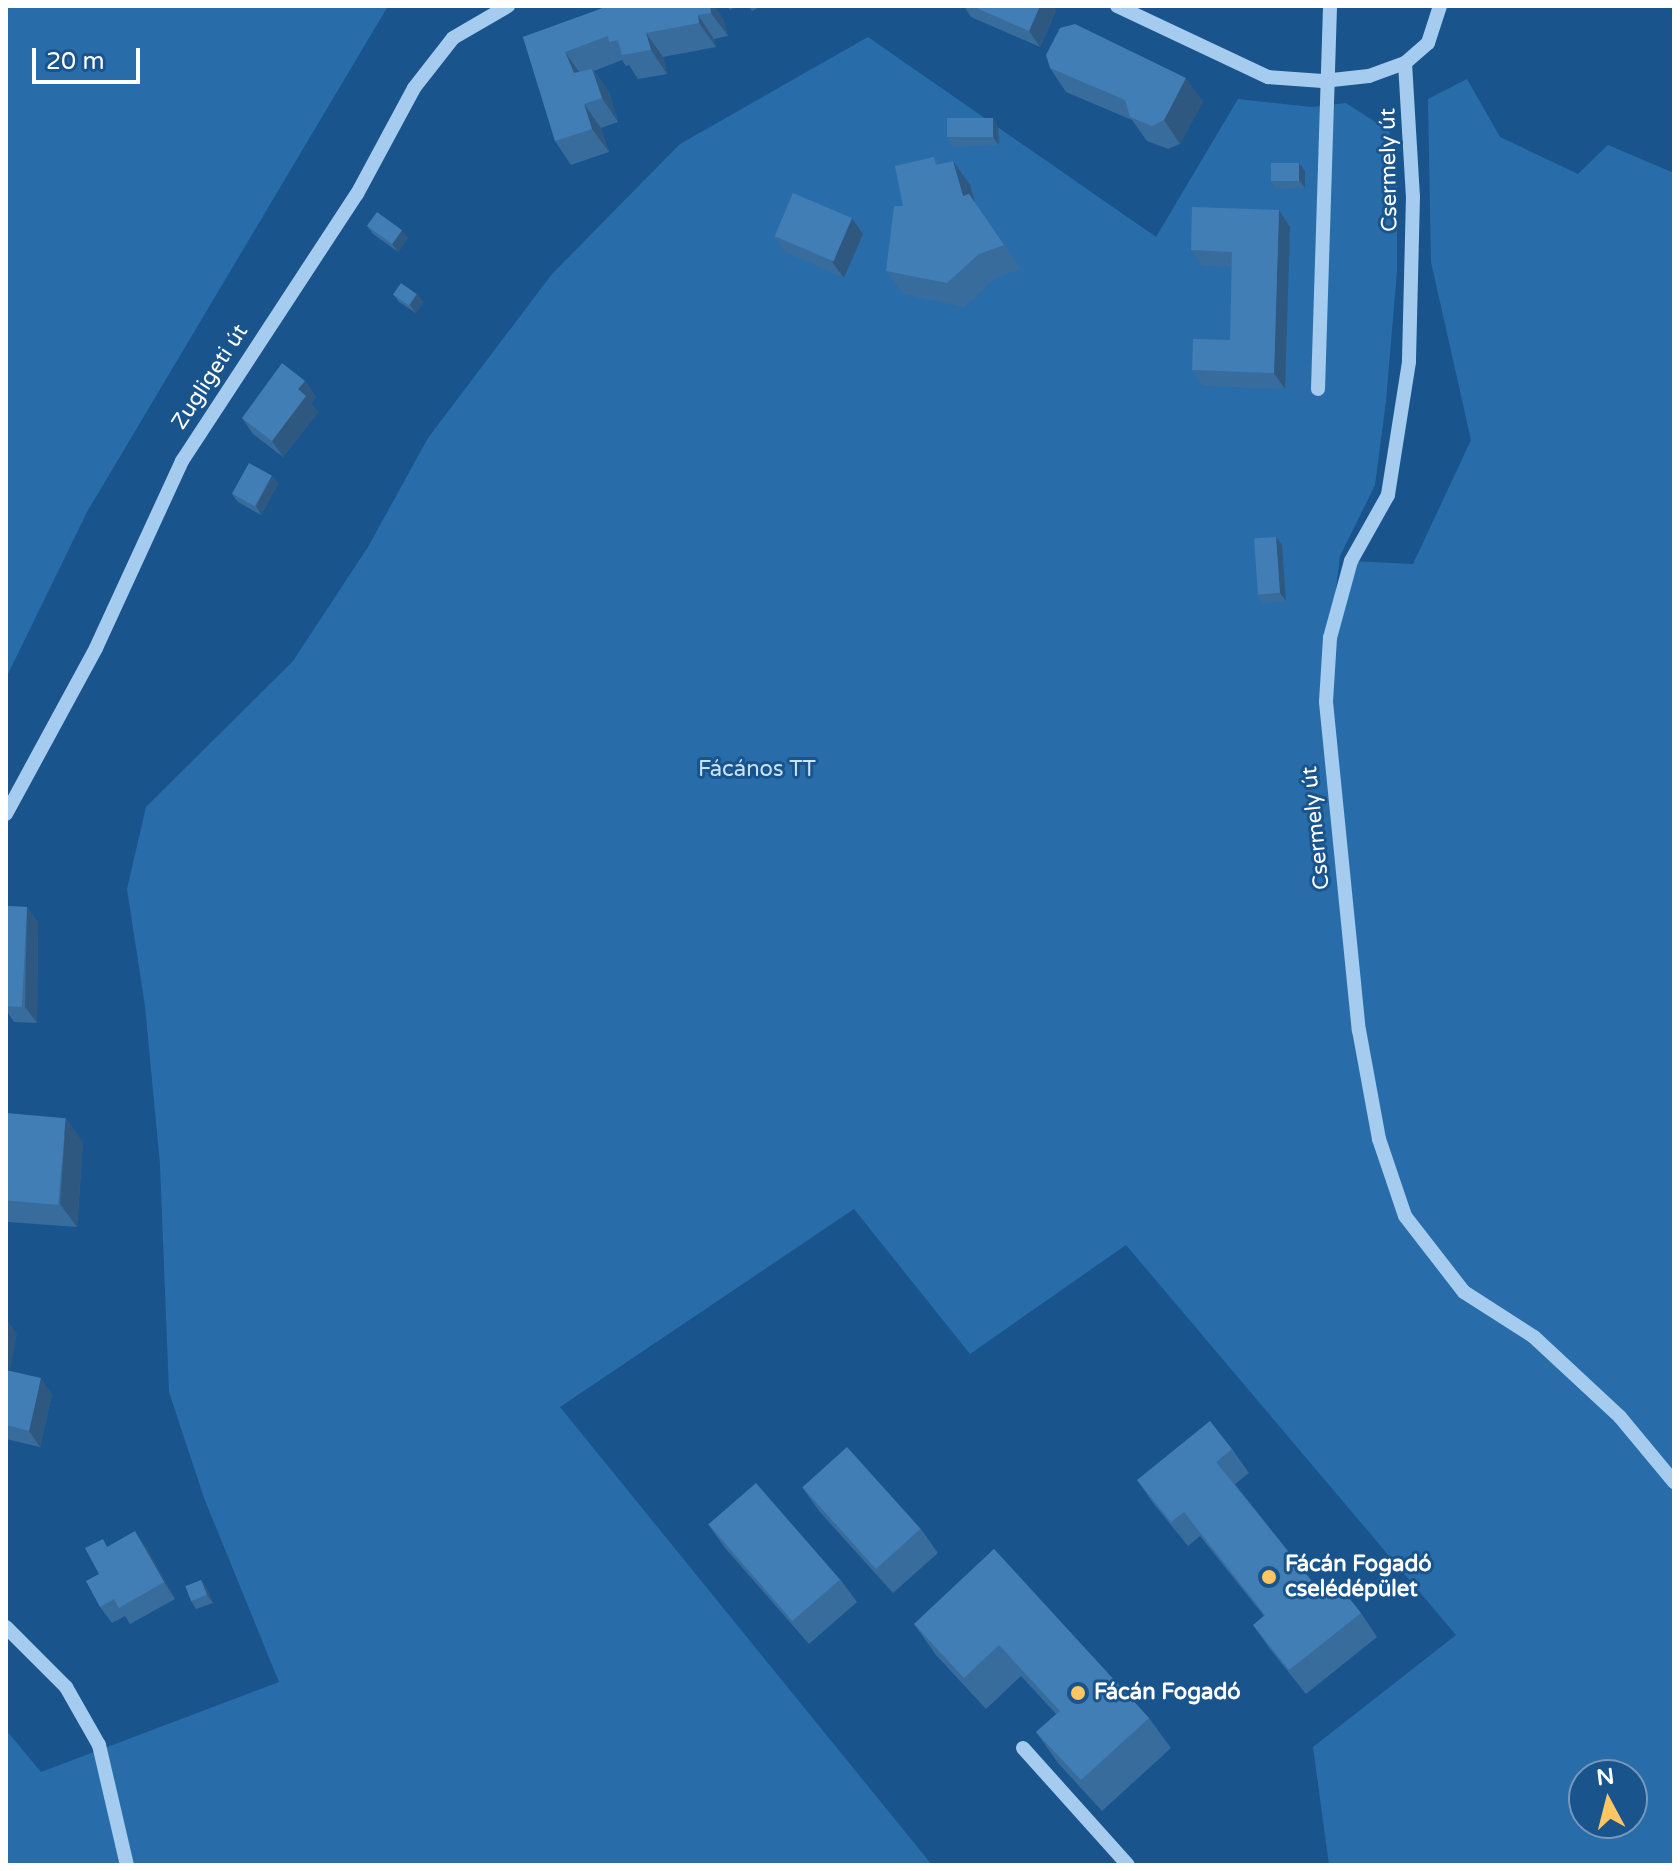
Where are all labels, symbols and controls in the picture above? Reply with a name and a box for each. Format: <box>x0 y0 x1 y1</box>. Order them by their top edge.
scale bar <box>36 32 144 82</box>
text: 20 m <box>46 47 104 76</box>
street label: Csermely út <box>1375 108 1403 232</box>
street label: Zugligeti út <box>166 319 254 435</box>
park label: Fácános TT <box>698 757 816 783</box>
street label: Csermely út <box>1296 765 1336 891</box>
place label: Fácán Fogadó cselédépület <box>1285 1551 1432 1602</box>
marker: Fácán Fogadó cselédépület <box>1260 1568 1278 1586</box>
place label: Fácán Fogadó <box>1094 1680 1241 1706</box>
marker: Fácán Fogadó <box>1069 1684 1087 1702</box>
north arrow <box>1568 1759 1648 1839</box>
text: N <box>1595 1763 1616 1791</box>

